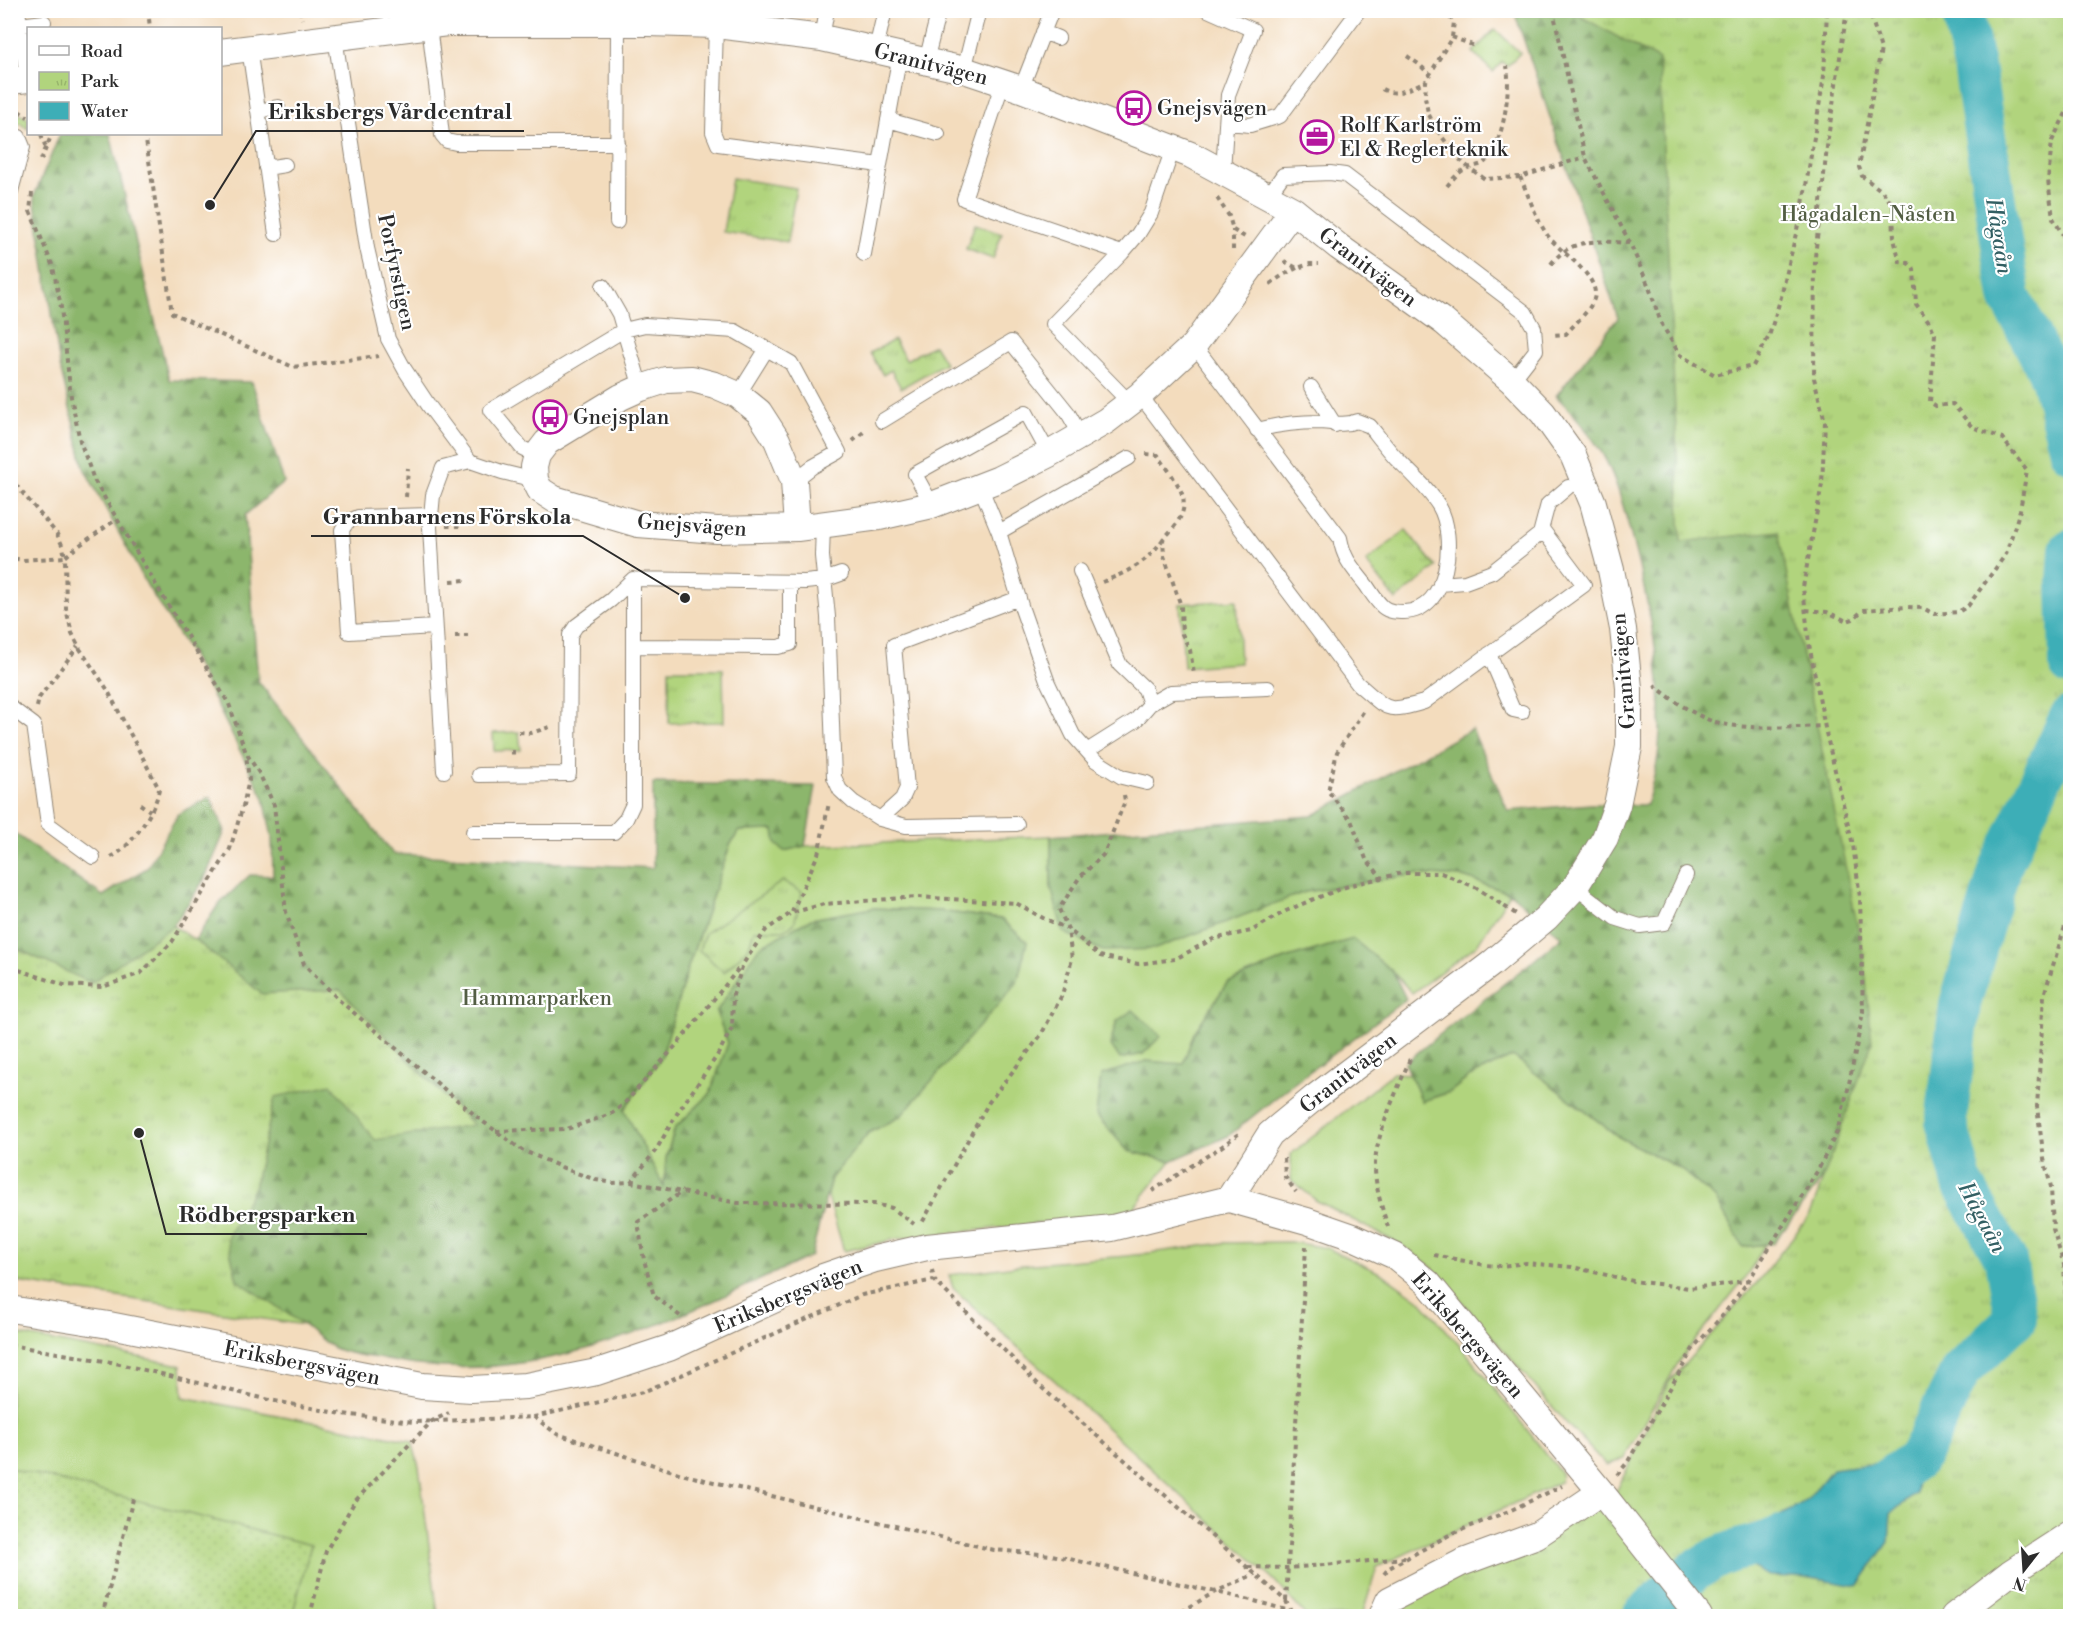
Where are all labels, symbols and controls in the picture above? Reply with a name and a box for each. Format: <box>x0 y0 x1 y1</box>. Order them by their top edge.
legend <box>27 27 222 135</box>
street label: Granitvägen <box>871 38 991 92</box>
text: Road <box>81 40 124 63</box>
text: Park <box>81 70 120 93</box>
bus stop icon: Gnejsvägen <box>1116 90 1152 126</box>
callout: Eriksbergs Vårdcentral <box>256 91 524 131</box>
place label: Gnejsvägen <box>1157 96 1267 122</box>
text: Eriksbergs Vårdcentral <box>268 99 512 126</box>
text: Water <box>80 100 129 123</box>
place label: Rolf Karlström El & Reglerteknik <box>1340 113 1509 163</box>
office icon: Rolf Karlström El & Reglerteknik <box>1299 119 1335 155</box>
water label: Hågaån <box>1979 195 2018 277</box>
park label: Hågadalen-Nåsten <box>1781 202 1956 228</box>
street label: Porfyrstigen <box>371 211 421 333</box>
street label: Granitvägen <box>1313 222 1422 314</box>
bus stop icon: Gnejsplan <box>532 399 568 435</box>
place label: Gnejsplan <box>573 405 670 431</box>
callout: Grannbarnens Förskola <box>311 496 583 536</box>
text: Grannbarnens Förskola <box>323 504 572 531</box>
street label: Gnejsvägen <box>636 509 748 543</box>
street label: Granitvägen <box>1606 611 1642 730</box>
park label: Hammarparken <box>462 986 612 1012</box>
street label: Granitvägen <box>1295 1027 1403 1120</box>
water label: Hågaån <box>1951 1177 2012 1259</box>
callout: Rödbergsparken <box>166 1194 367 1234</box>
text: Rödbergsparken <box>179 1202 356 1229</box>
street label: Eriksbergsvägen <box>710 1254 867 1340</box>
street label: Eriksbergsvägen <box>1405 1267 1529 1404</box>
street label: Eriksbergsvägen <box>221 1336 383 1392</box>
north arrow <box>1994 1540 2054 1600</box>
text: N <box>2011 1572 2029 1595</box>

